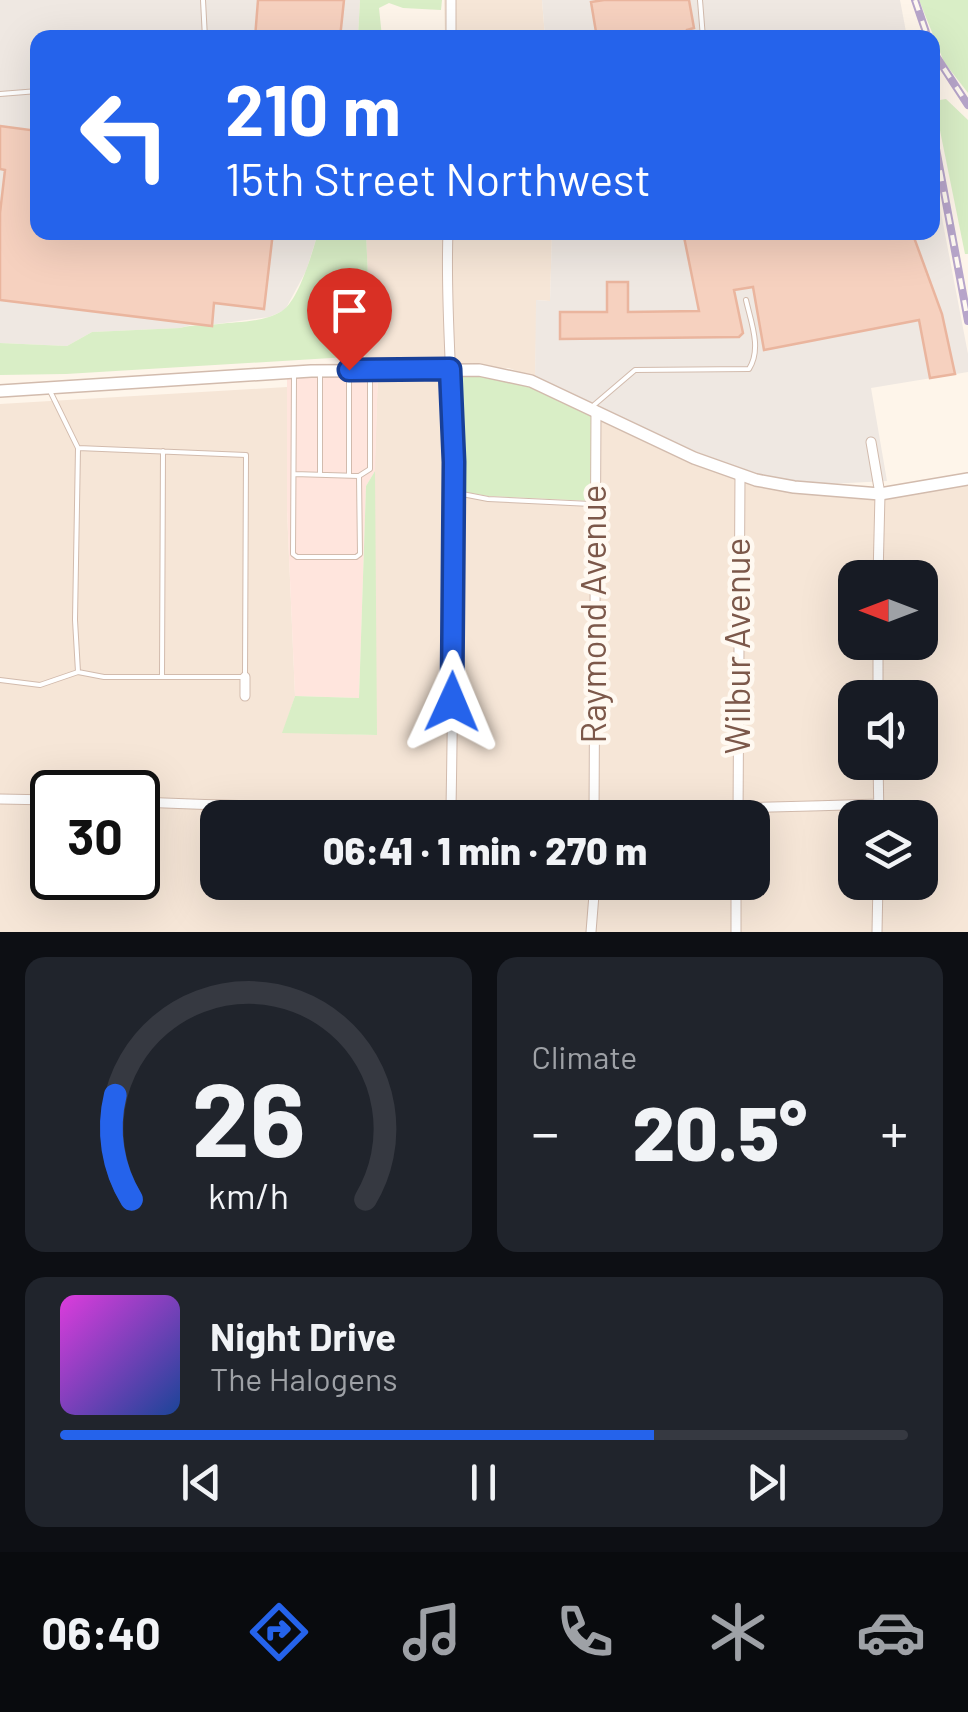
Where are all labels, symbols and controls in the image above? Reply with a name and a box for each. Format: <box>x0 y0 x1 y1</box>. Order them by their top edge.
text: 210 m <box>225 66 401 150</box>
icon: left <box>60 70 190 200</box>
text: 15th Street Northwest <box>225 151 651 205</box>
pin <box>307 268 392 371</box>
icon: arrive <box>322 283 377 338</box>
street label: Raymond Avenue <box>571 485 613 743</box>
street label: Wilbur Avenue <box>715 538 757 754</box>
north arrow <box>838 560 938 660</box>
map controls <box>838 560 938 900</box>
position arrow <box>400 650 504 754</box>
button: sound <box>838 680 938 780</box>
speed limit sign: 30 <box>30 770 160 900</box>
button: layers <box>838 800 938 900</box>
text: 06:41 · 1 min · 270 m <box>323 827 647 873</box>
text: Climate <box>532 1037 637 1075</box>
text: 26 <box>191 1053 305 1178</box>
text: 20.5° <box>632 1086 807 1176</box>
text: − <box>532 1098 559 1164</box>
text: + <box>880 1098 908 1164</box>
text: km/h <box>208 1173 289 1216</box>
text: Night Drive <box>210 1313 396 1359</box>
text: The Halogens <box>210 1359 398 1397</box>
icon: previous <box>174 1455 229 1510</box>
icon: pause <box>456 1455 511 1510</box>
icon: next <box>739 1455 794 1510</box>
icon: directions <box>244 1597 314 1667</box>
icon: music <box>397 1597 467 1667</box>
icon: phone <box>550 1597 620 1667</box>
icon: climate <box>703 1597 773 1667</box>
icon: car <box>856 1597 926 1667</box>
text: 06:40 <box>42 1605 161 1659</box>

